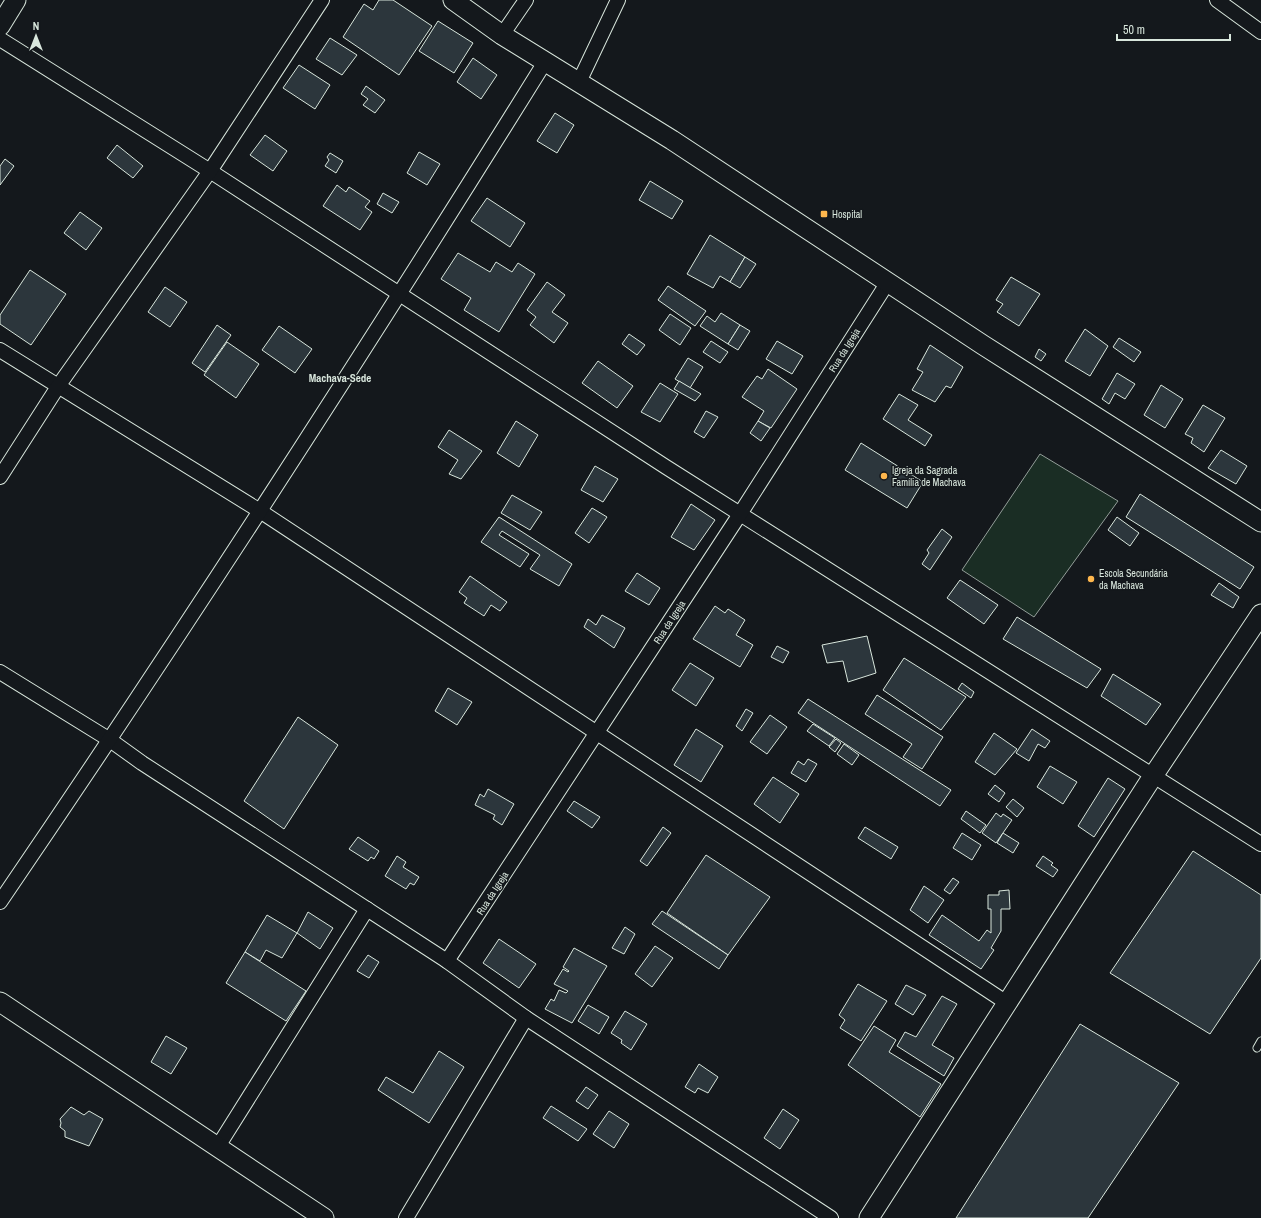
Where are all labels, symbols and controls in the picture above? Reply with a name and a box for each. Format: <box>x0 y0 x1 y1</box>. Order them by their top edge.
north arrow <box>16 16 56 56</box>
scale bar <box>1117 16 1230 42</box>
text: N <box>33 19 39 33</box>
text: 50 m <box>1123 22 1145 38</box>
place label: Hospital <box>832 208 862 221</box>
marker: Hospital <box>819 209 829 219</box>
street label: Rua da Igreja <box>826 326 863 375</box>
district label: Machava-Sede <box>309 371 371 385</box>
place label: Igreja da Sagrada Família de Machava <box>892 464 966 489</box>
marker: Igreja da Sagrada Família de Machava <box>879 471 889 481</box>
place label: Escola Secundária da Machava <box>1099 567 1168 592</box>
marker: Escola Secundária da Machava <box>1086 574 1096 584</box>
street label: Rua da Igreja <box>651 598 689 646</box>
street label: Rua da Igreja <box>474 869 512 917</box>

